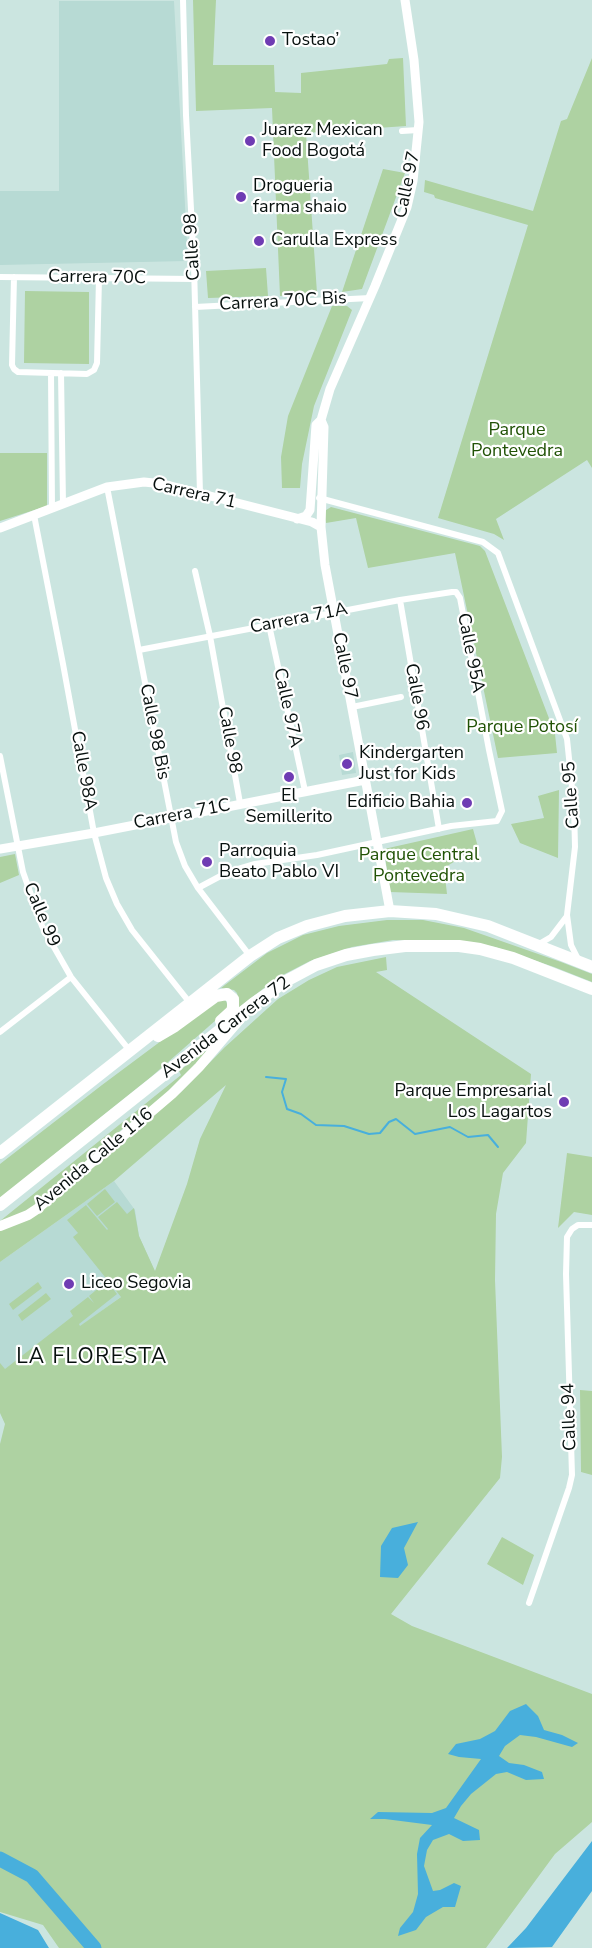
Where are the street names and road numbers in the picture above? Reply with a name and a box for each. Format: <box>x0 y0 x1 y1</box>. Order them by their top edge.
street label: Calle 97 <box>390 150 426 220</box>
street label: Calle 98 <box>180 213 206 281</box>
street label: Carrera 70C <box>48 266 146 290</box>
street label: Carrera 70C Bis <box>219 288 347 316</box>
street label: Carrera 71 <box>150 474 238 514</box>
street label: Carrera 71A <box>248 599 350 639</box>
street label: Calle 95A <box>452 611 488 695</box>
street label: Calle 97 <box>327 631 361 701</box>
street label: Calle 96 <box>399 662 433 732</box>
street label: Calle 97A <box>268 666 306 750</box>
street label: Calle 98 Bis <box>134 682 174 782</box>
street label: Calle 98 <box>212 705 246 775</box>
street label: Calle 98A <box>65 729 101 813</box>
street label: Calle 95 <box>559 760 585 830</box>
street label: Carrera 71C <box>132 795 232 835</box>
street label: Calle 99 <box>18 880 64 950</box>
street label: Avenida Carrera 72 <box>157 972 295 1084</box>
street label: Avenida Calle 116 <box>30 1104 158 1216</box>
street label: Calle 94 <box>558 1383 582 1451</box>

